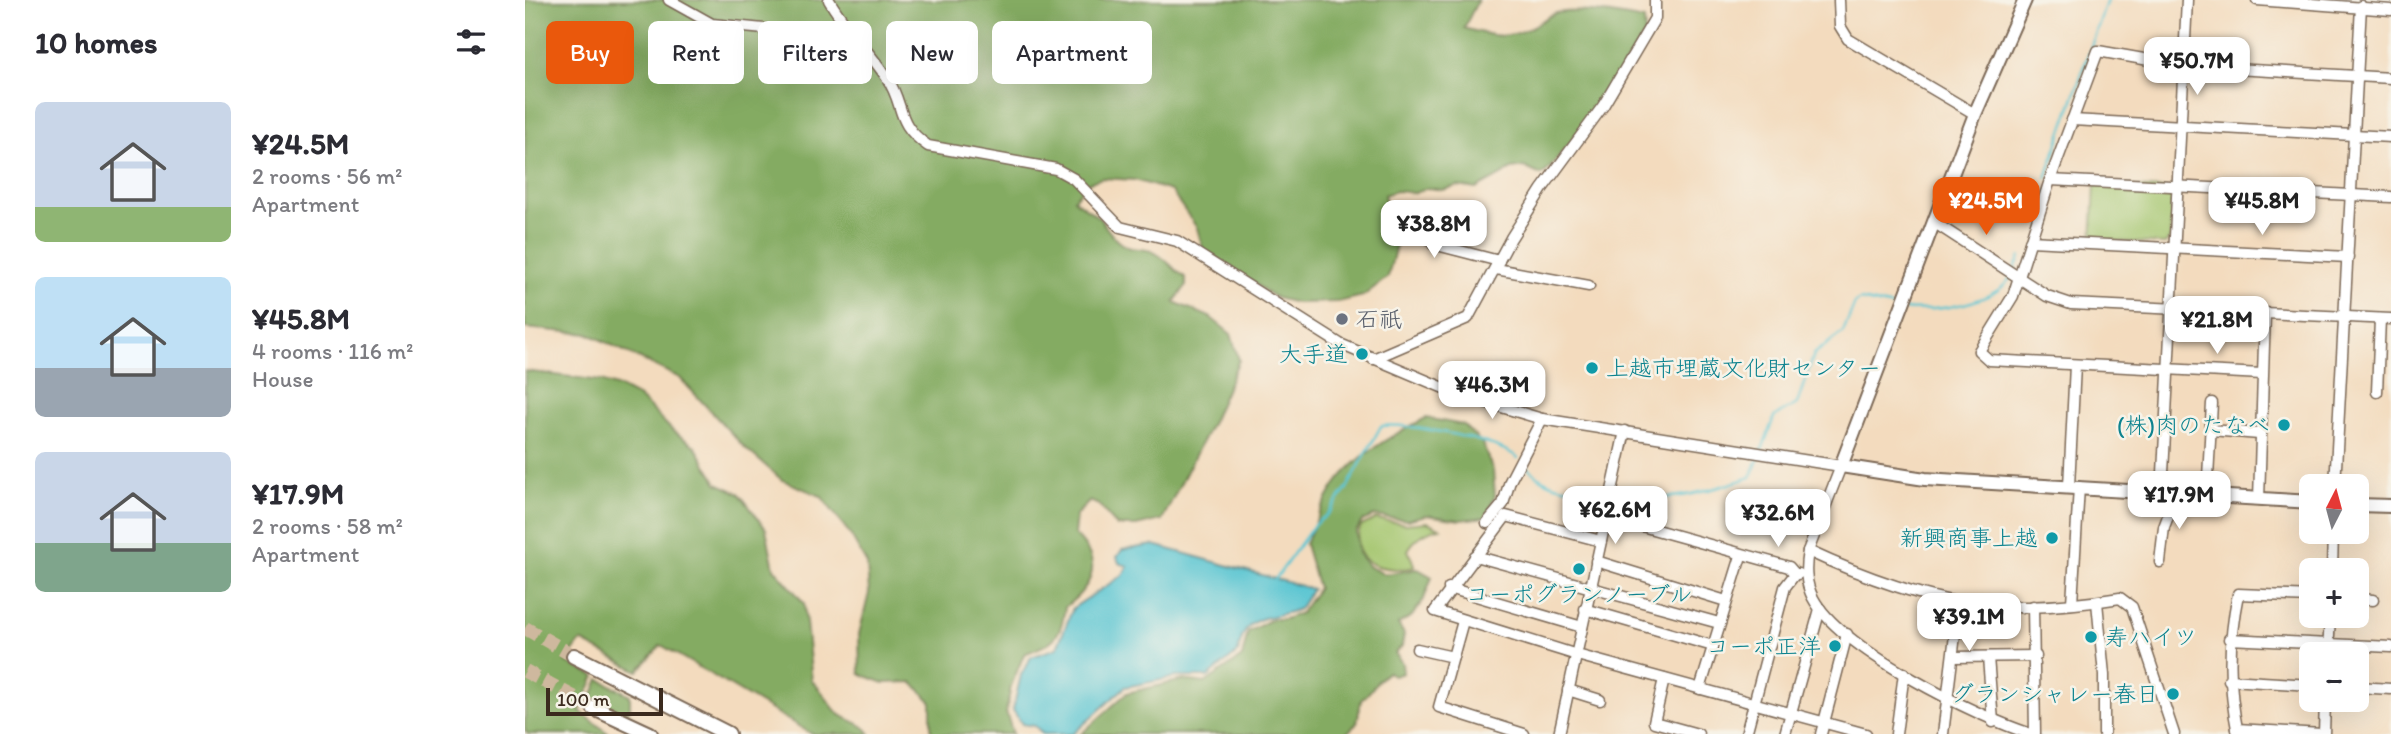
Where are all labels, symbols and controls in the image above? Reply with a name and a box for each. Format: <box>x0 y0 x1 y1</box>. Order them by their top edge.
chip: Buy <box>546 21 634 84</box>
chip: Rent <box>648 21 744 84</box>
chip: Filters <box>758 21 872 84</box>
chip: New <box>886 21 978 84</box>
chip: Apartment <box>992 21 1152 84</box>
icon: filters <box>452 23 490 61</box>
text: 10 homes <box>35 24 158 61</box>
pin: ¥50.7M <box>2140 38 2254 97</box>
text: ¥50.7M <box>2160 46 2234 74</box>
text: ¥24.5M <box>252 125 349 162</box>
icon: home <box>91 130 175 214</box>
text: 2 rooms · 56 m² <box>252 162 403 190</box>
pin: ¥24.5M <box>1929 177 2043 237</box>
pin: ¥45.8M <box>2205 177 2319 237</box>
text: ¥24.5M <box>1949 186 2023 214</box>
text: ¥45.8M <box>2224 186 2300 214</box>
text: Apartment <box>252 190 359 218</box>
pin: ¥38.8M <box>1377 201 1491 260</box>
text: ¥38.8M <box>1397 209 1471 237</box>
pin: ¥21.8M <box>2160 296 2274 356</box>
text: ¥45.8M <box>252 300 350 337</box>
icon: home <box>91 305 175 389</box>
place label: 石祇 <box>1356 305 1402 333</box>
text: ¥21.8M <box>2181 305 2253 333</box>
marker: 石祇 <box>1334 311 1350 327</box>
text: 4 rooms · 116 m² <box>252 337 414 365</box>
place label: 大手道 <box>1279 340 1348 368</box>
marker: 大手道 <box>1354 346 1370 362</box>
place label: 上越市埋蔵文化財センター <box>1606 354 1881 382</box>
marker: 上越市埋蔵文化財センター <box>1584 360 1600 376</box>
pin: ¥46.3M <box>1435 362 1549 421</box>
text: House <box>252 365 314 393</box>
text: ¥46.3M <box>1454 370 1530 398</box>
place label: (株)肉のたなべ <box>2117 411 2270 439</box>
marker: (株)肉のたなべ <box>2276 417 2292 433</box>
pin: ¥17.9M <box>2122 472 2236 531</box>
north arrow <box>2299 474 2369 544</box>
map controls <box>2299 474 2369 712</box>
text: ¥17.9M <box>252 475 344 512</box>
icon: home <box>91 480 175 564</box>
text: ¥17.9M <box>2144 480 2214 508</box>
pin: ¥62.6M <box>1558 486 1672 546</box>
pin: ¥32.6M <box>1721 490 1835 549</box>
text: ¥62.6M <box>1578 495 1652 523</box>
text: ¥32.6M <box>1741 498 1815 526</box>
text: 2 rooms · 58 m² <box>252 512 403 540</box>
place label: 新興商事上越 <box>1900 524 2038 552</box>
marker: 新興商事上越 <box>2044 530 2060 546</box>
text: Apartment <box>252 540 359 568</box>
button: + <box>2299 558 2369 628</box>
marker: コーポグランノーブル <box>1571 561 1587 577</box>
place label: コーポグランノーブル <box>1466 580 1692 608</box>
pin: ¥39.1M <box>1912 594 2026 653</box>
text: ¥39.1M <box>1933 602 2005 630</box>
place label: 寿ハイツ <box>2105 623 2197 651</box>
marker: 寿ハイツ <box>2083 629 2099 645</box>
place label: コーポ正洋 <box>1706 632 1821 660</box>
marker: コーポ正洋 <box>1827 638 1843 654</box>
button: − <box>2299 642 2369 712</box>
place label: グランシャレー春日 <box>1951 680 2159 708</box>
scale bar <box>546 685 663 717</box>
marker: グランシャレー春日 <box>2165 686 2181 702</box>
text: 100 m <box>557 688 609 711</box>

